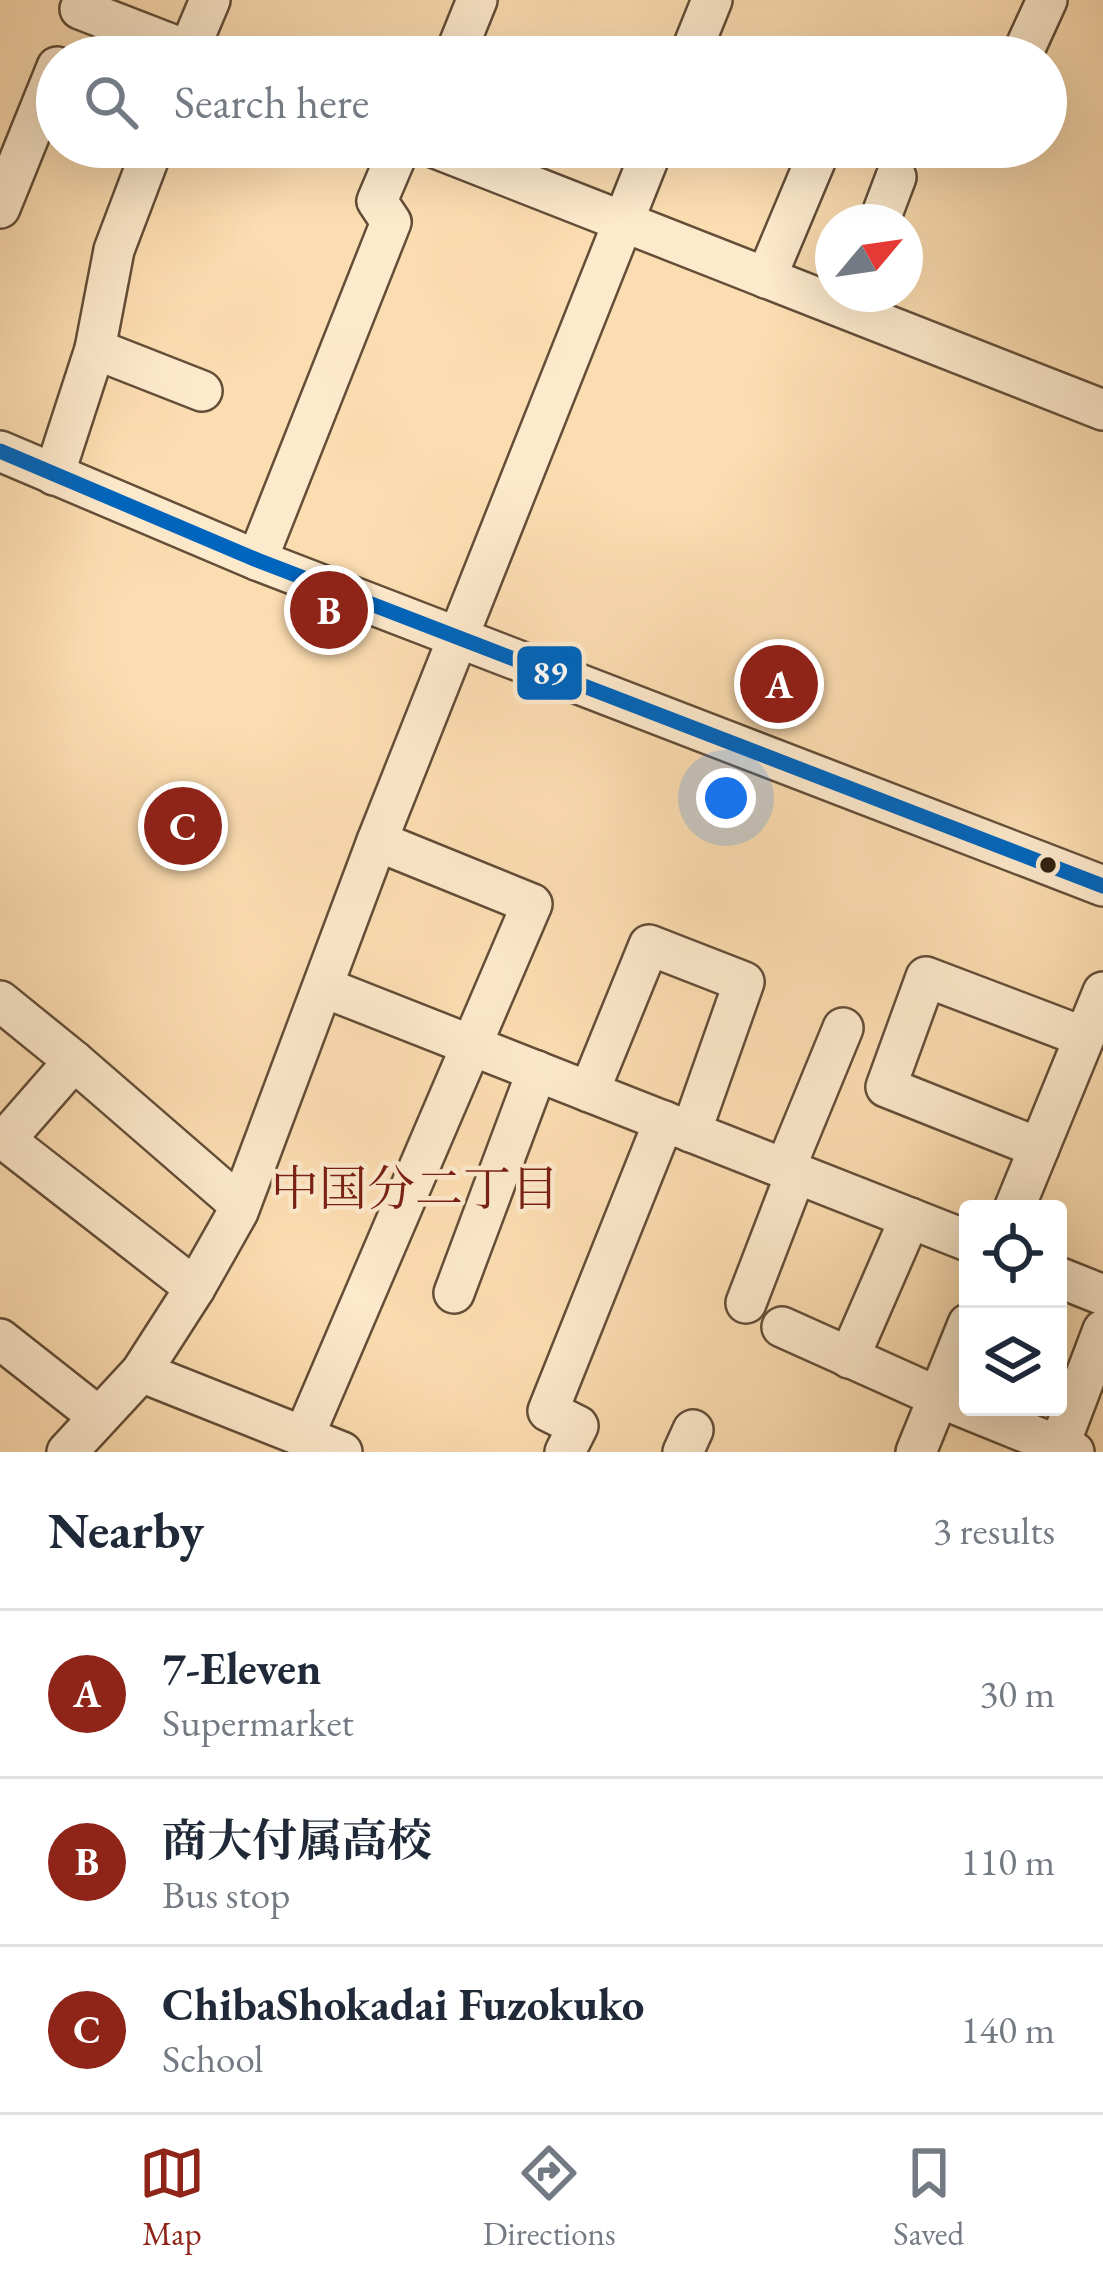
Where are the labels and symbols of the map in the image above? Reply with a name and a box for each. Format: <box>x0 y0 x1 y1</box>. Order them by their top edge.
north arrow <box>815 204 923 312</box>
pin: B <box>290 565 368 655</box>
pin: A <box>740 639 818 729</box>
line badge: 89 <box>515 644 584 702</box>
text: 89 <box>533 651 568 694</box>
your location <box>696 768 756 828</box>
pin: C <box>144 781 222 871</box>
unlabelled marker <box>1037 854 1059 876</box>
district label: 中国分二丁目 <box>271 1157 559 1219</box>

